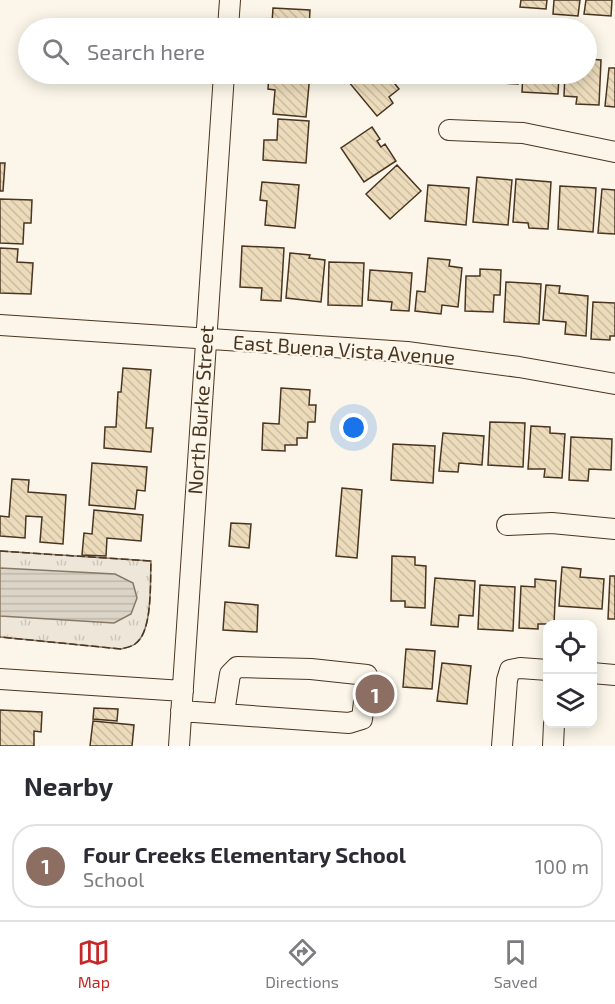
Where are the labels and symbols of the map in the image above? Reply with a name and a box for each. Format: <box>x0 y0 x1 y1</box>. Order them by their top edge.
street label: North Burke Street <box>182 324 218 495</box>
street label: East Buena Vista Avenue <box>232 329 456 369</box>
your location <box>339 413 368 442</box>
pin: 1 <box>356 672 394 716</box>

